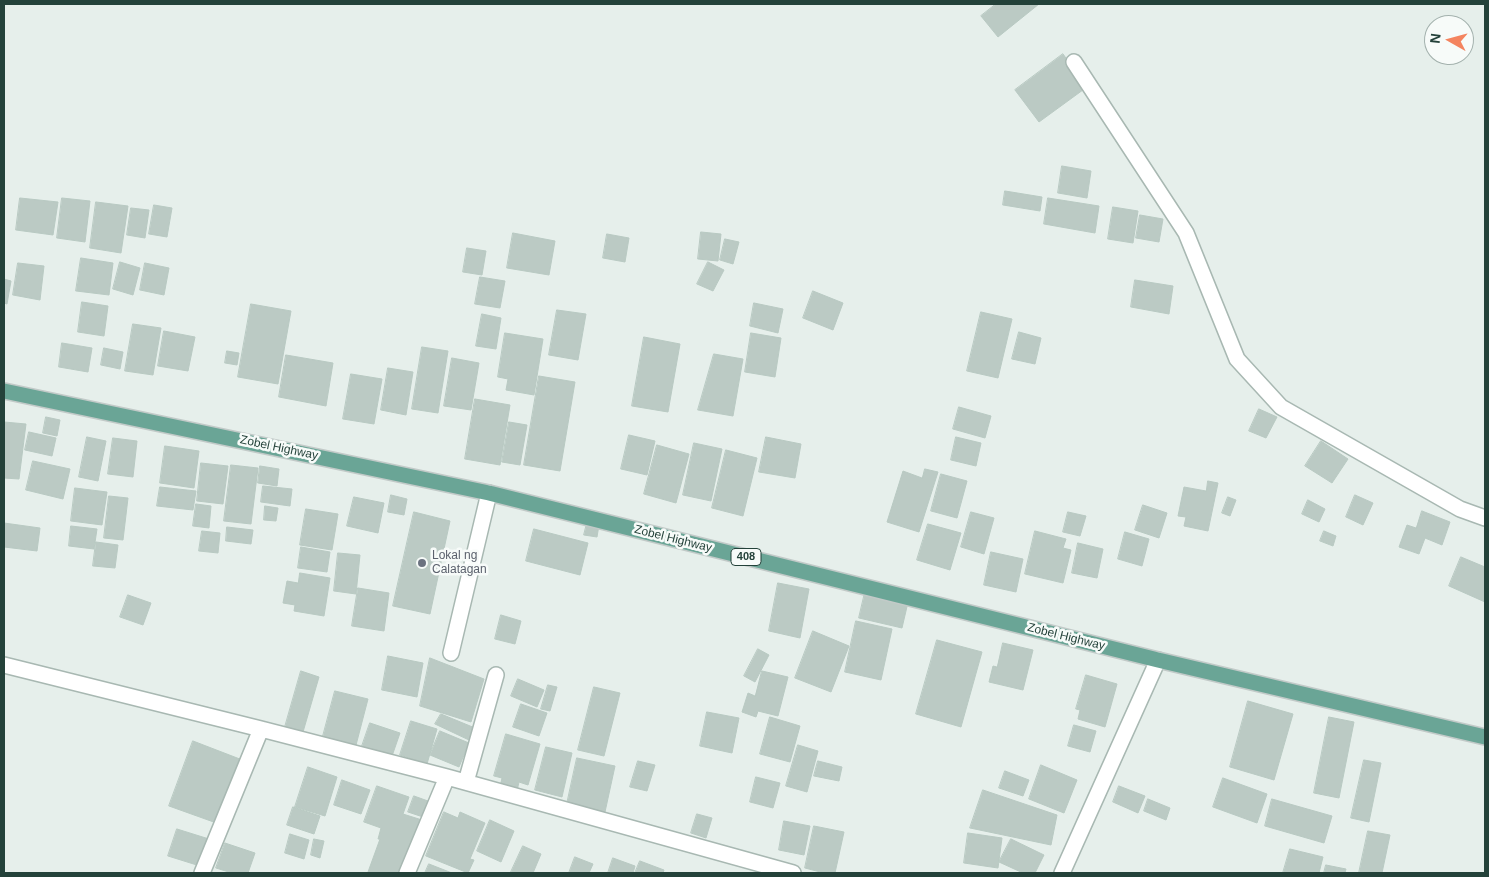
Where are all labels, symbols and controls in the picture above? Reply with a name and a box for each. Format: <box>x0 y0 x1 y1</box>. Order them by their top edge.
north arrow <box>1424 15 1474 65</box>
text: N <box>1427 32 1444 44</box>
street label: Zobel Highway <box>239 433 319 463</box>
street label: Zobel Highway <box>633 522 713 556</box>
road number: 408 <box>731 548 761 566</box>
place label: Lokal ng Calatagan <box>432 549 487 577</box>
marker: Lokal ng Calatagan <box>416 557 428 569</box>
street label: Zobel Highway <box>1026 620 1106 654</box>

